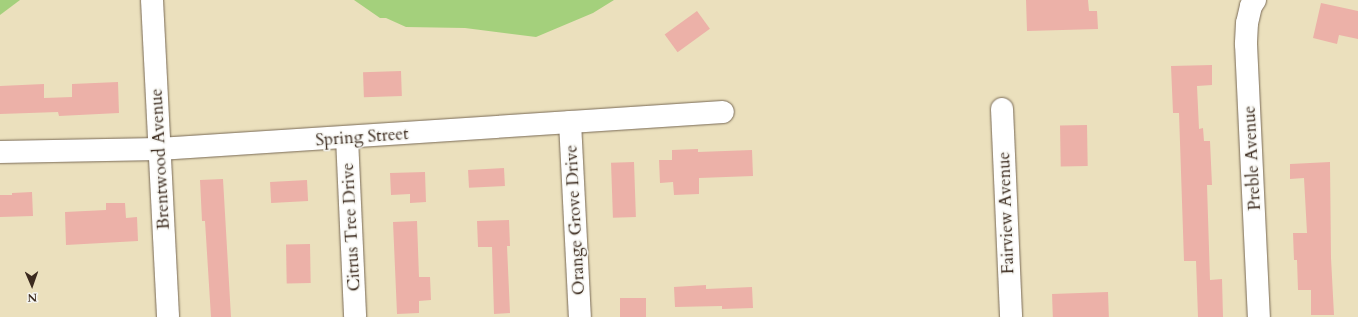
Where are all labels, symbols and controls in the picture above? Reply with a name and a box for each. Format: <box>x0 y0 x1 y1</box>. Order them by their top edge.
street label: Brentwood Avenue <box>146 88 174 230</box>
street label: Preble Avenue <box>1239 105 1265 211</box>
street label: Spring Street <box>315 124 409 150</box>
street label: Orange Grove Drive <box>561 144 589 296</box>
street label: Fairview Avenue <box>994 151 1018 275</box>
street label: Citrus Tree Drive <box>337 162 365 292</box>
north arrow <box>12 265 52 305</box>
text: N <box>27 290 37 305</box>

